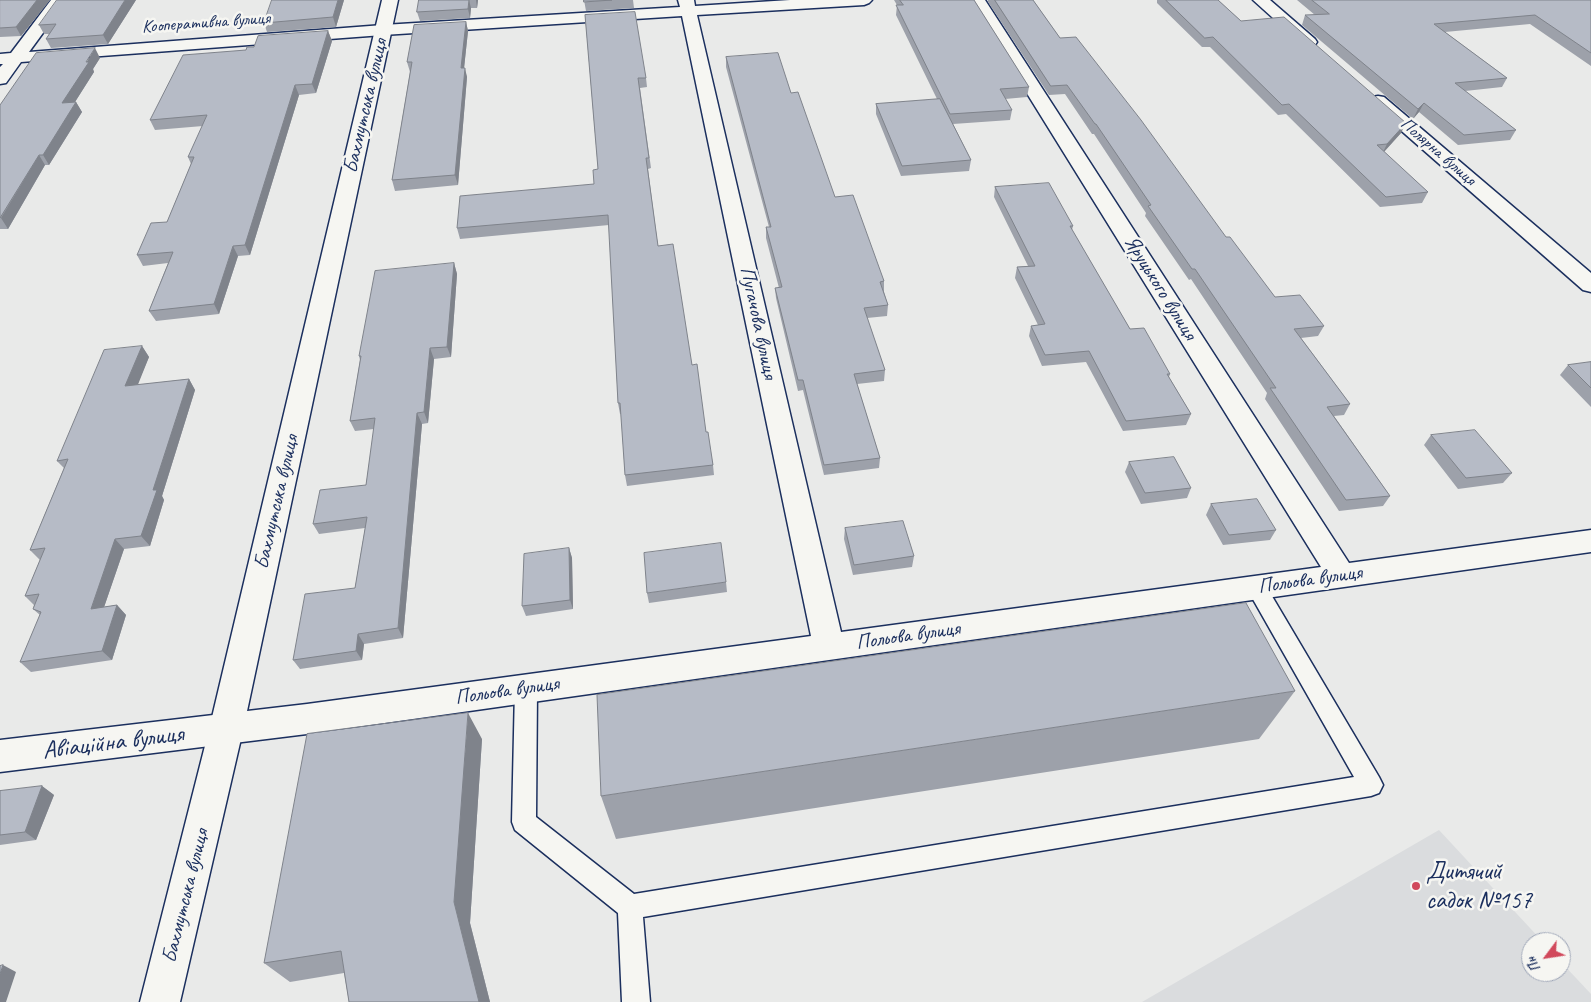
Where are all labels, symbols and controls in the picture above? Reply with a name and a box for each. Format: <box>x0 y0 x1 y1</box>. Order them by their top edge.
street label: Кооперативна вулиця <box>141 8 271 38</box>
street label: Бахмутська вулиця <box>338 36 394 176</box>
street label: Полярна вулиця <box>1396 113 1480 191</box>
street label: Яруцького вулиця <box>1118 231 1202 345</box>
street label: Пугачова вулиця <box>734 264 782 382</box>
street label: Бахмутська вулиця <box>249 432 305 572</box>
street label: Польова вулиця <box>1256 560 1364 600</box>
street label: Польова вулиця <box>854 616 962 656</box>
street label: Польова вулиця <box>453 671 561 711</box>
street label: Авіаційна вулиця <box>41 719 185 767</box>
street label: Бахмутська вулиця <box>157 826 215 966</box>
place label: Дитячий садок №157 <box>1426 857 1532 916</box>
marker: Дитячий садок №157 <box>1410 880 1422 892</box>
north arrow <box>1521 932 1571 982</box>
text: Пн <box>1523 954 1545 975</box>

